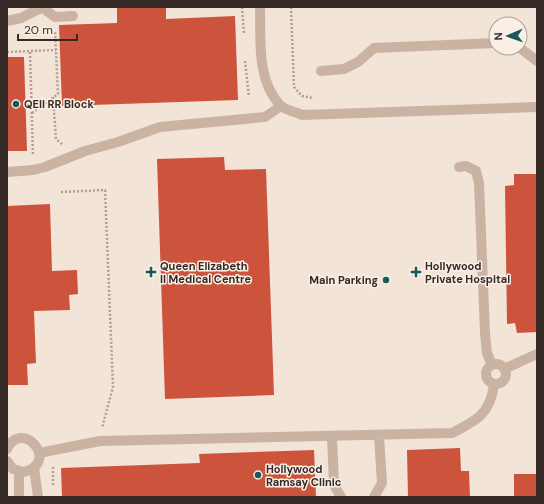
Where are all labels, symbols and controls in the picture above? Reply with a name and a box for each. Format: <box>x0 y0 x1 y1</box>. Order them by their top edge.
scale bar <box>18 16 77 42</box>
north arrow <box>488 16 528 56</box>
text: 20 m <box>24 22 53 38</box>
text: N <box>491 32 505 41</box>
place label: QEII RR Block <box>24 97 94 111</box>
marker: QEII RR Block <box>11 99 21 109</box>
place label: Queen Elizabeth II Medical Centre <box>160 259 252 286</box>
place label: Hollywood Private Hospital <box>425 259 510 286</box>
marker: Queen Elizabeth II Medical Centre <box>145 266 157 278</box>
marker: Hollywood Private Hospital <box>410 266 422 278</box>
place label: Main Parking <box>309 273 378 287</box>
marker: Main Parking <box>381 275 391 285</box>
place label: Hollywood Ramsay Clinic <box>266 462 342 489</box>
marker: Hollywood Ramsay Clinic <box>253 470 263 480</box>

